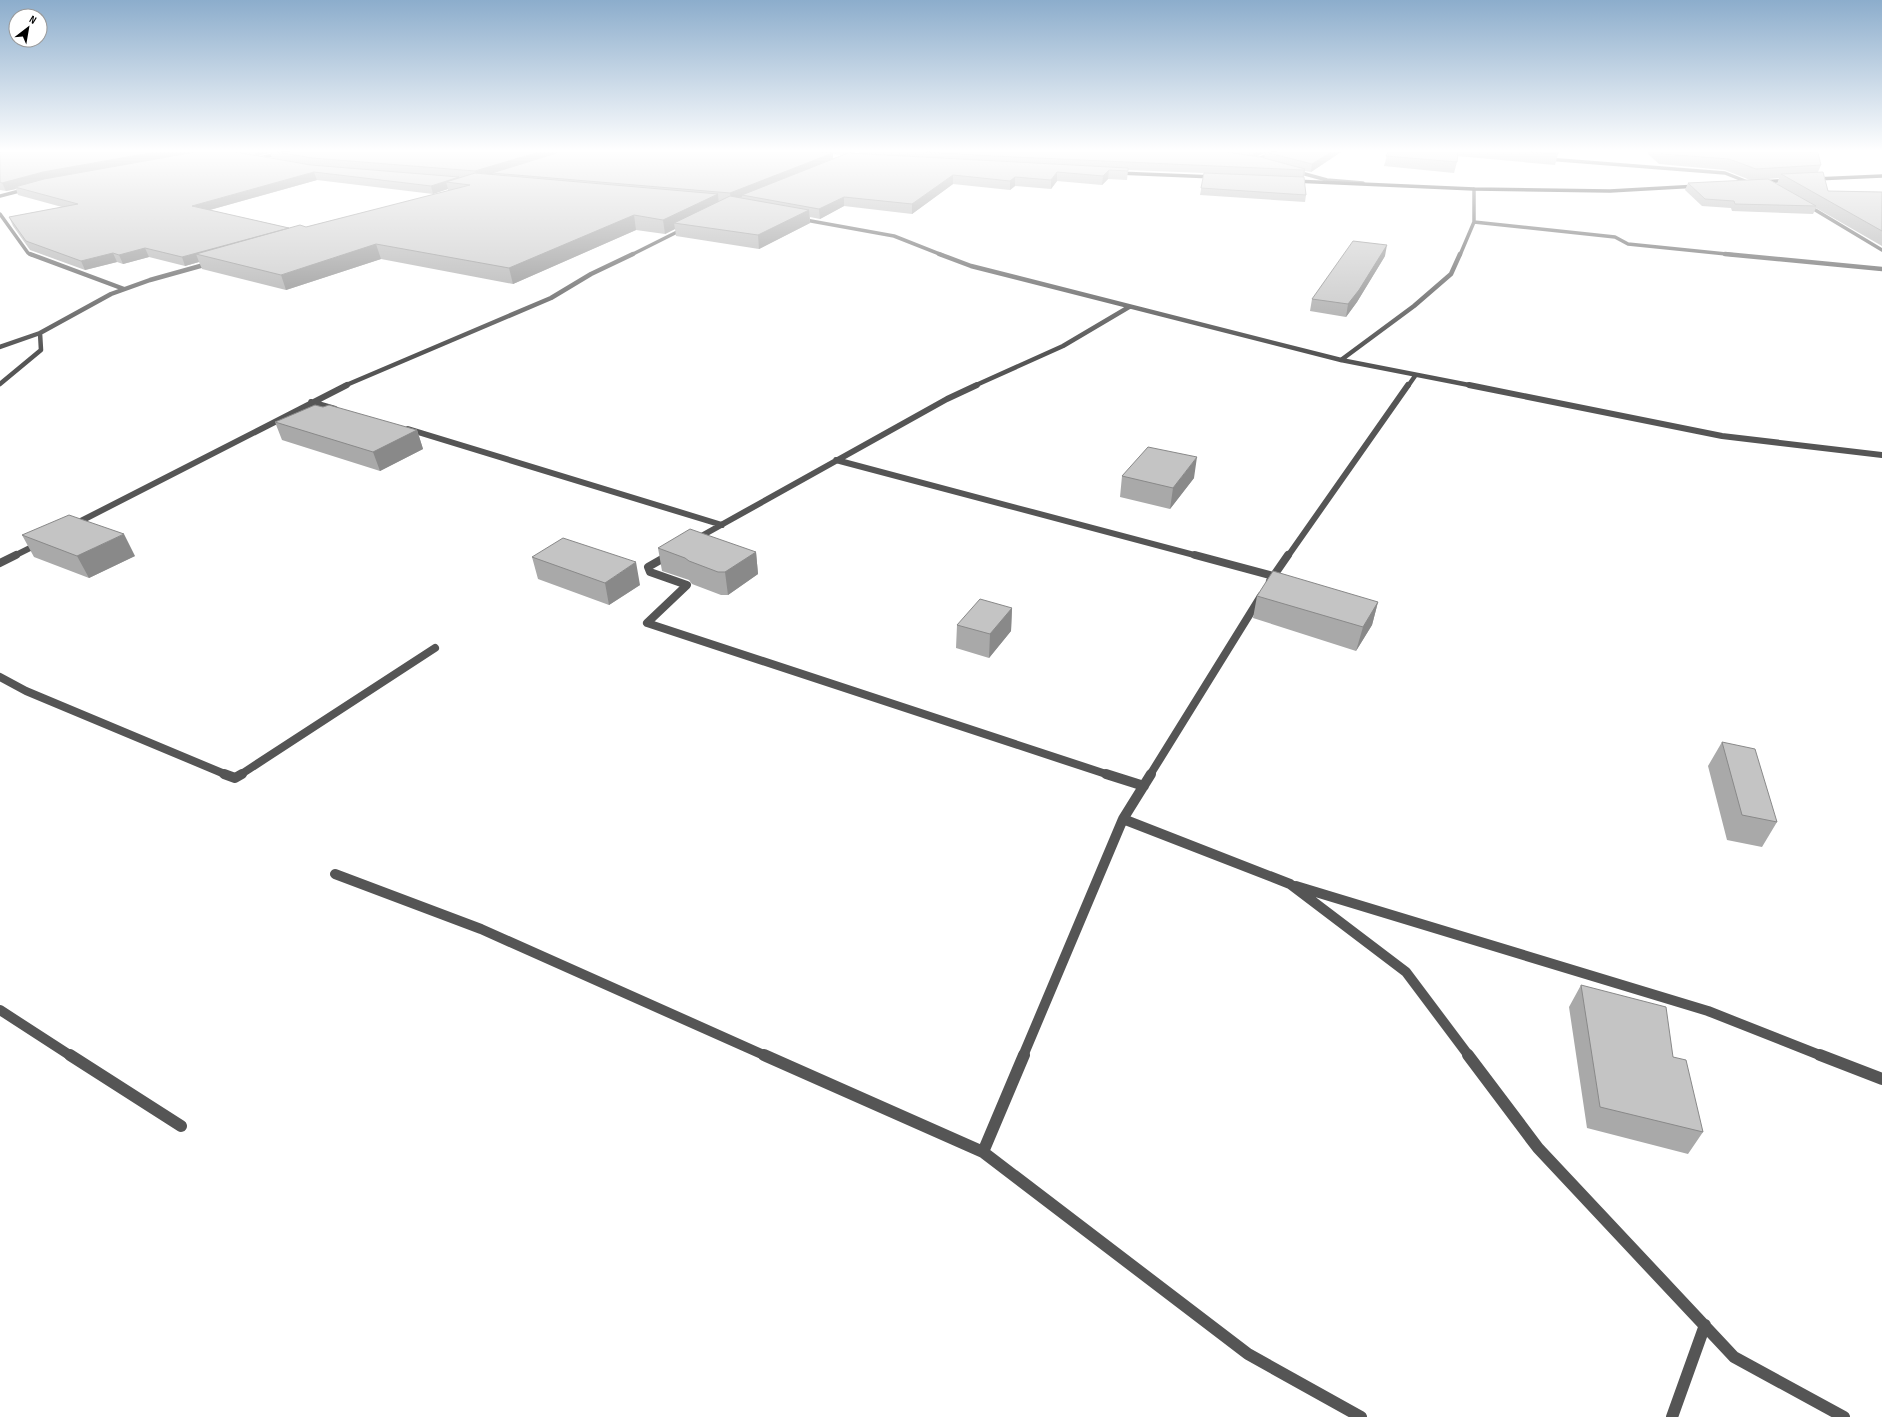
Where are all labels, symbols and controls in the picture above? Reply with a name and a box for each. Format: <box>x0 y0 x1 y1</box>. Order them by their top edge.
north arrow <box>8 8 48 48</box>
text: N <box>27 13 39 27</box>

